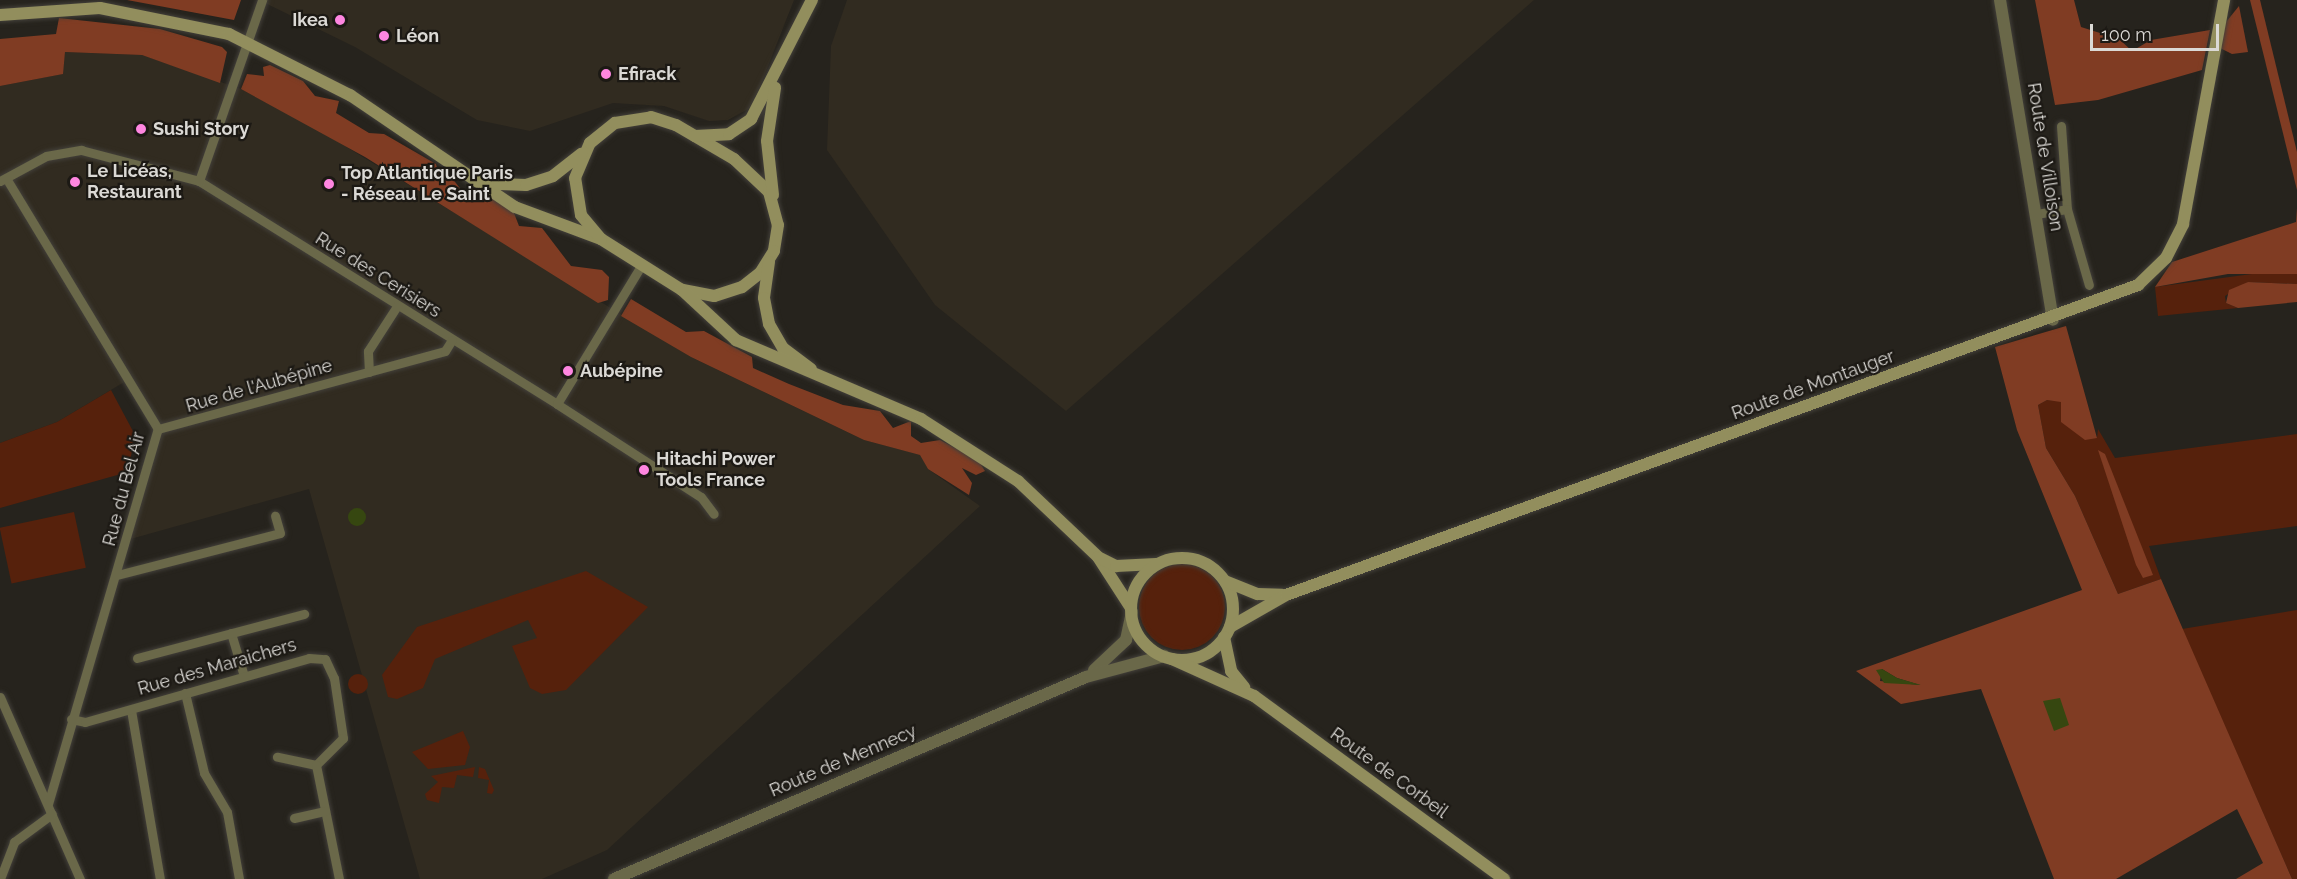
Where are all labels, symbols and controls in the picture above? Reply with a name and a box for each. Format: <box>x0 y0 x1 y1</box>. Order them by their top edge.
place label: Ikea <box>292 9 328 31</box>
scale bar <box>2093 12 2222 50</box>
marker: Ikea <box>333 13 347 27</box>
text: 100 m <box>2101 24 2152 45</box>
place label: Léon <box>396 25 439 47</box>
marker: Léon <box>377 29 391 43</box>
place label: Efirack <box>618 63 676 85</box>
marker: Efirack <box>599 67 613 81</box>
street label: Route de Villoison <box>2023 81 2067 233</box>
place label: Sushi Story <box>153 118 249 140</box>
marker: Sushi Story <box>134 122 148 136</box>
place label: Le Licéas, Restaurant <box>87 161 182 204</box>
place label: Top Atlantique Paris - Réseau Le Saint <box>341 163 513 206</box>
marker: Le Licéas, Restaurant <box>68 175 82 189</box>
marker: Top Atlantique Paris - Réseau Le Saint <box>322 177 336 191</box>
street label: Rue des Cerisiers <box>311 228 445 322</box>
street label: Route de Montauger <box>1729 346 1897 424</box>
street label: Rue de l'Aubépine <box>183 355 335 417</box>
place label: Aubépine <box>580 360 663 382</box>
marker: Aubépine <box>561 364 575 378</box>
street label: Rue du Bel Air <box>98 429 150 549</box>
place label: Hitachi Power Tools France <box>656 449 775 492</box>
marker: Hitachi Power Tools France <box>637 463 651 477</box>
street label: Rue des Maraichers <box>135 634 299 700</box>
street label: Route de Mennecy <box>766 720 920 802</box>
street label: Route de Corbeil <box>1326 723 1452 823</box>

